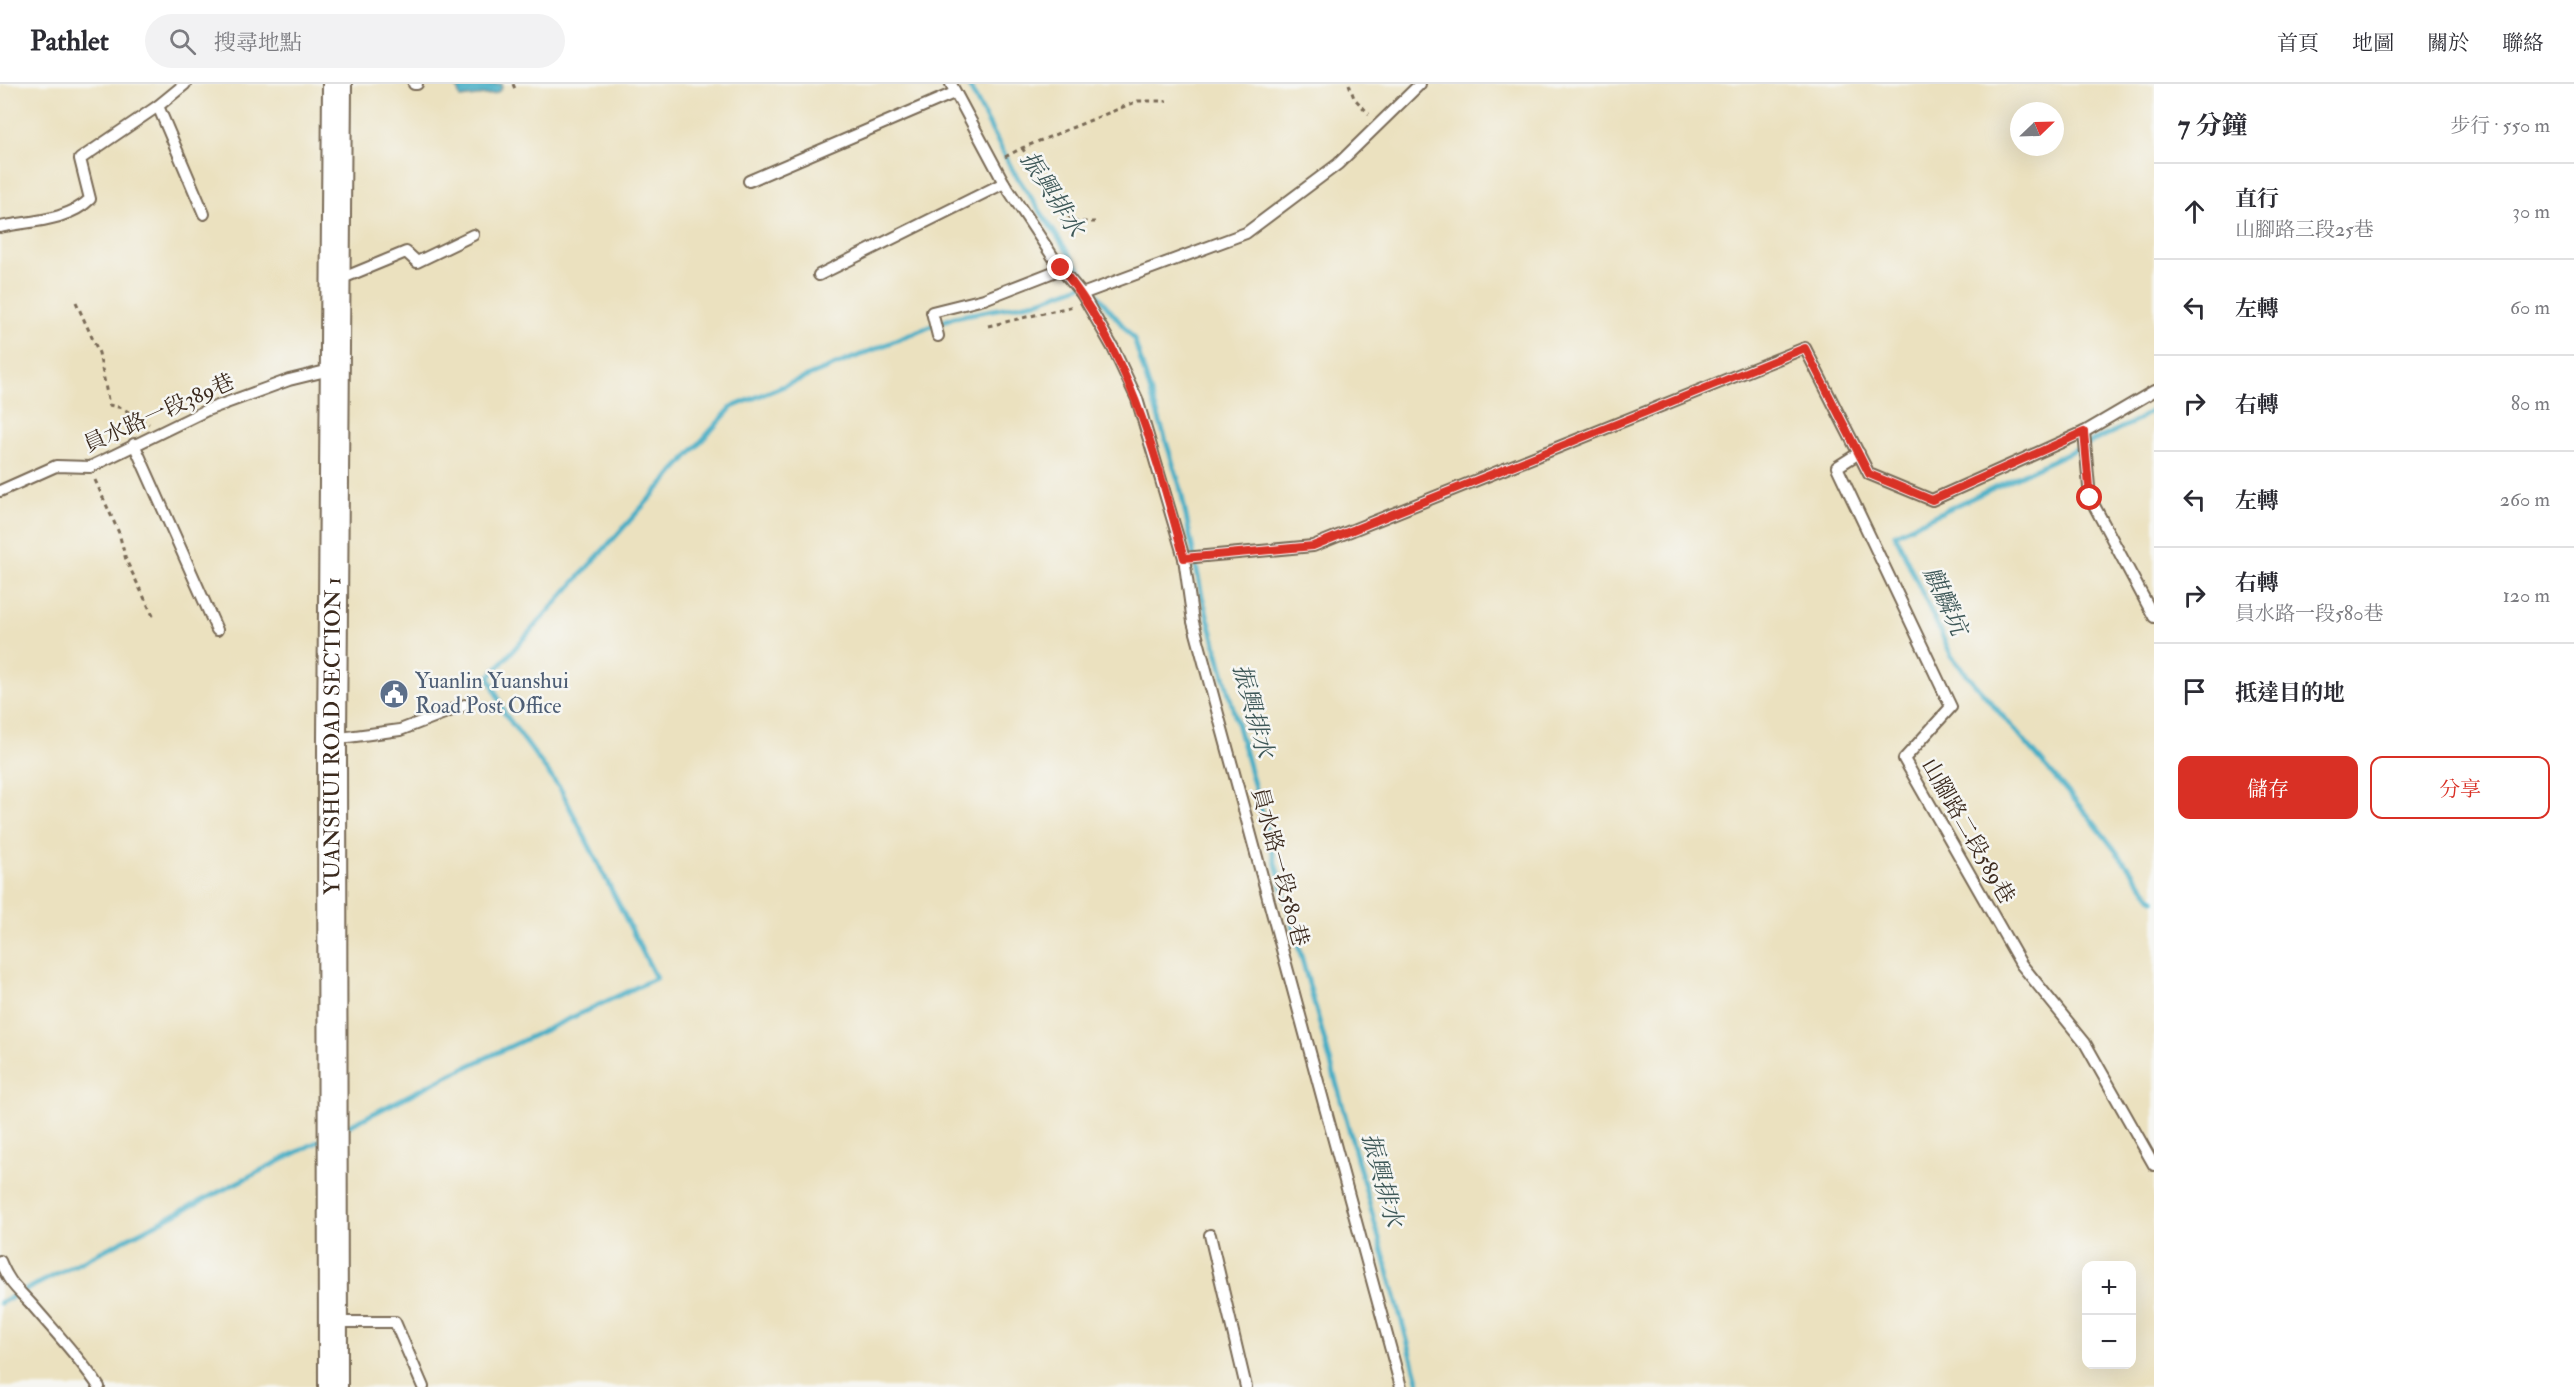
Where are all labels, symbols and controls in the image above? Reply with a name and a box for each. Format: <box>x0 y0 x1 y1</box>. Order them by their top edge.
search box <box>145 14 565 68</box>
text: Pathlet <box>30 24 109 59</box>
icon: search <box>166 25 199 58</box>
text: 搜尋地點 <box>214 29 302 57</box>
text: 首頁 <box>2277 30 2319 57</box>
text: 地圖 <box>2352 30 2394 57</box>
text: 關於 <box>2427 30 2469 57</box>
text: 聯絡 <box>2502 30 2544 57</box>
north arrow <box>2010 102 2064 156</box>
text: 7 分鐘 <box>2178 110 2247 142</box>
text: 步行 · 550 m <box>2450 113 2550 138</box>
water label: 振興排水 <box>1013 145 1092 244</box>
text: 直行 <box>2235 185 2279 213</box>
icon: ahead <box>2178 195 2211 228</box>
text: 30 m <box>2512 199 2550 224</box>
text: 山腳路三段25巷 <box>2235 217 2374 242</box>
route end <box>1047 254 1073 280</box>
icon: left <box>2178 291 2211 324</box>
text: 左轉 <box>2235 295 2279 323</box>
text: 60 m <box>2510 295 2550 320</box>
street label: 員水路一段389巷 <box>79 367 239 459</box>
icon: right <box>2178 387 2211 420</box>
text: 右轉 <box>2235 391 2279 419</box>
text: 80 m <box>2511 391 2550 416</box>
icon: left <box>2178 483 2211 516</box>
route start <box>2076 484 2102 510</box>
text: 左轉 <box>2235 487 2279 515</box>
text: 260 m <box>2500 487 2550 512</box>
water label: 麒麟坑 <box>1916 562 1976 644</box>
text: 右轉 <box>2235 569 2279 597</box>
street label: YUANSHUI ROAD SECTION 1 <box>318 577 347 895</box>
icon: right <box>2178 579 2211 612</box>
text: 120 m <box>2503 583 2550 608</box>
text: 員水路一段580巷 <box>2235 601 2383 626</box>
water label: 振興排水 <box>1226 661 1281 763</box>
place label: Yuanlin Yuanshui Road Post Office <box>415 667 569 720</box>
icon: arrive <box>2178 675 2211 708</box>
public building icon: Yuanlin Yuanshui Road Post Office <box>378 678 410 710</box>
text: 抵達目的地 <box>2235 679 2345 707</box>
street label: 山腳路二段589巷 <box>1915 753 2021 909</box>
button: 儲存 <box>2178 756 2358 819</box>
button: 分享 <box>2370 756 2550 819</box>
street label: 員水路一段580巷 <box>1245 785 1315 949</box>
water label: 振興排水 <box>1355 1130 1410 1232</box>
map controls <box>2082 1261 2136 1369</box>
button: + <box>2082 1261 2136 1315</box>
button: − <box>2082 1315 2136 1369</box>

